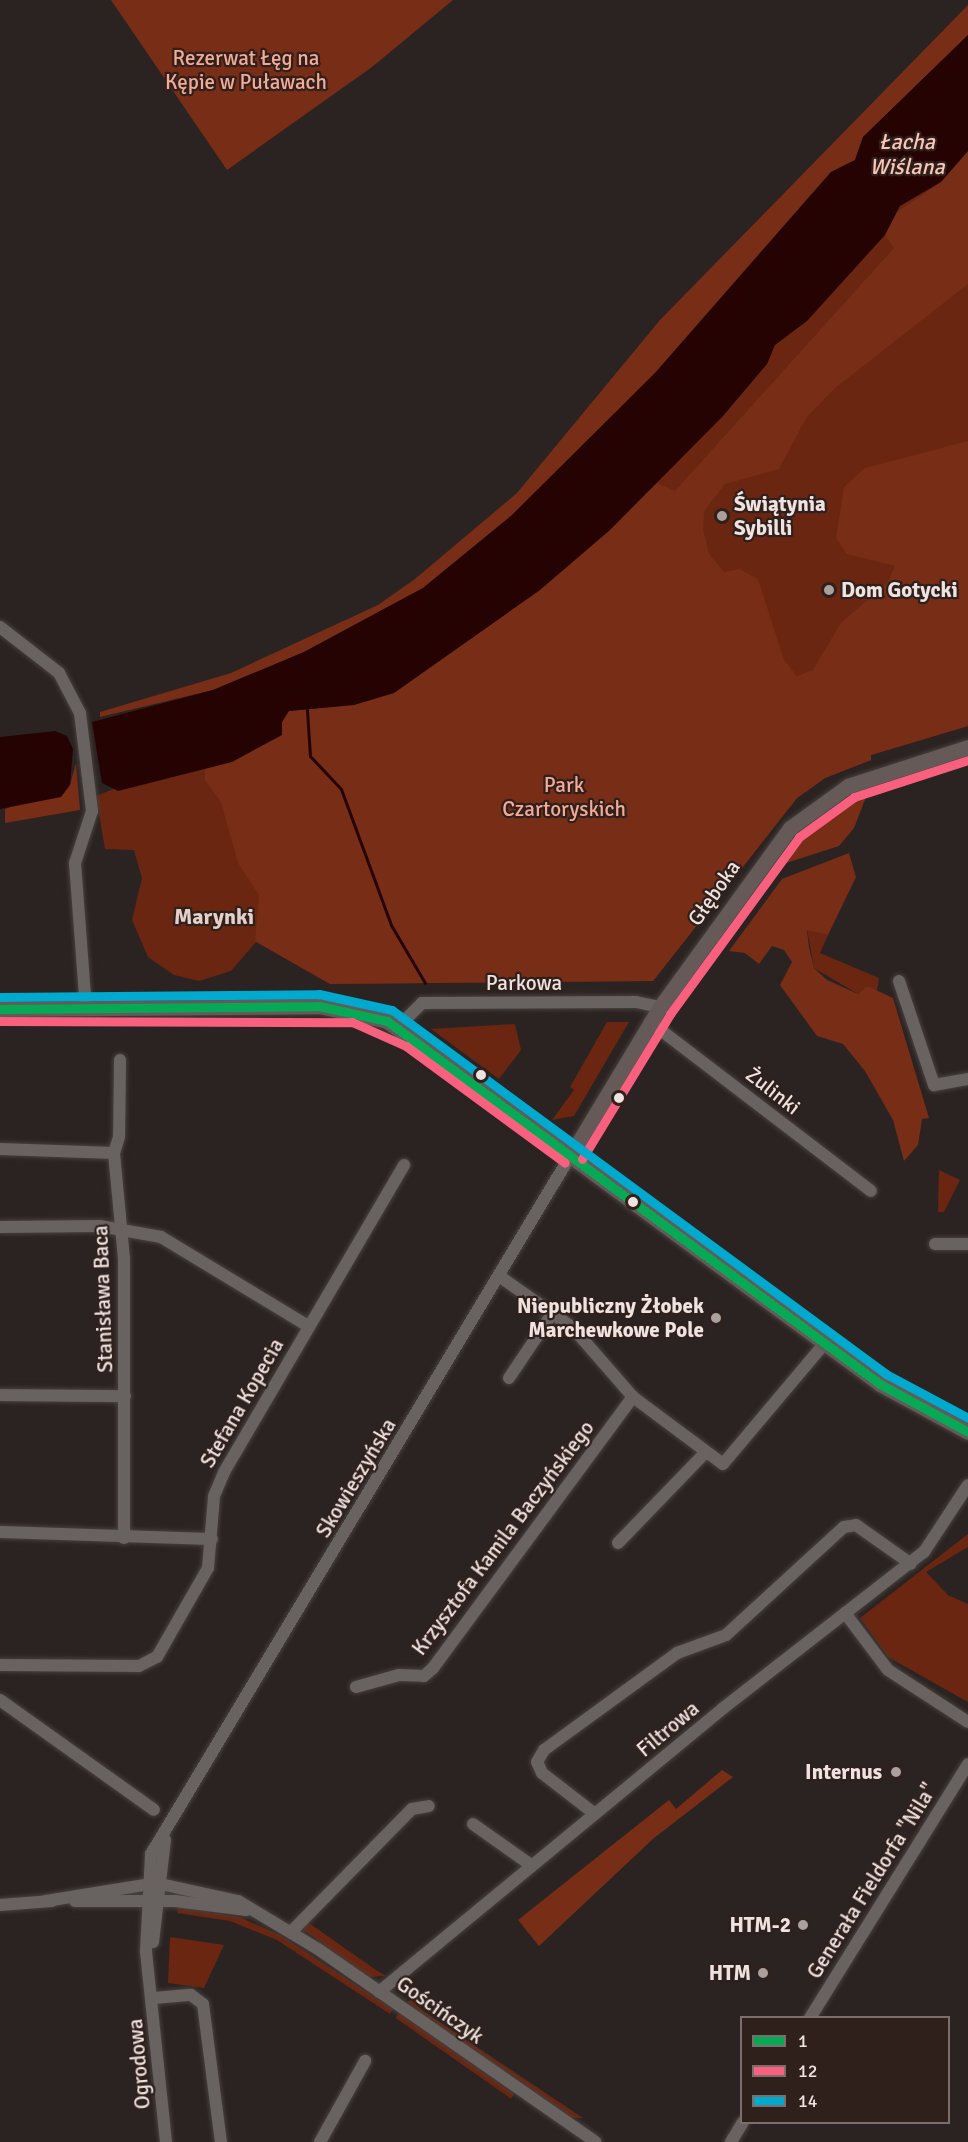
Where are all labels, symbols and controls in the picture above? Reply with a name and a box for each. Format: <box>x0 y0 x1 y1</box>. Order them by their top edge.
park label: Rezerwat Łęg na Kępie w Puławach <box>165 45 327 95</box>
water label: Łacha Wiślana <box>869 128 945 180</box>
place label: Świątynia Sybilli <box>734 491 826 541</box>
marker: Świątynia Sybilli <box>715 509 729 523</box>
place label: Dom Gotycki <box>841 577 958 603</box>
marker: Dom Gotycki <box>822 583 836 597</box>
park label: Park Czartoryskich <box>502 772 626 822</box>
street label: Głęboka <box>682 855 746 931</box>
district label: Marynki <box>174 904 254 930</box>
street label: Parkowa <box>486 970 562 996</box>
street label: Żulinki <box>741 1062 805 1120</box>
unlabelled marker <box>475 1069 487 1081</box>
unlabelled marker <box>613 1092 625 1104</box>
unlabelled marker <box>627 1196 639 1208</box>
street label: Stanisława Baca <box>88 1225 118 1373</box>
place label: Niepubliczny Żłobek Marchewkowe Pole <box>517 1293 704 1343</box>
marker: Niepubliczny Żłobek Marchewkowe Pole <box>709 1311 723 1325</box>
street label: Stefana Kopecia <box>195 1334 289 1472</box>
street label: Skowieszyńska <box>311 1414 401 1542</box>
street label: Krzysztofa Kamila Baczyńskiego <box>407 1416 599 1660</box>
street label: Filtrowa <box>632 1696 704 1762</box>
place label: Internus <box>805 1759 882 1785</box>
marker: Internus <box>887 1763 905 1781</box>
street label: Generała Fieldorfa "Nila" <box>802 1779 942 1983</box>
place label: HTM-2 <box>729 1912 791 1938</box>
marker: HTM-2 <box>796 1918 810 1932</box>
place label: HTM <box>709 1960 751 1986</box>
marker: HTM <box>756 1966 770 1980</box>
street label: Gościńczyk <box>392 1971 488 2049</box>
legend <box>740 2016 950 2124</box>
street label: Ogrodowa <box>122 2018 156 2110</box>
text: 1 <box>798 2030 808 2052</box>
text: 12 <box>798 2060 817 2082</box>
text: 14 <box>798 2090 817 2112</box>

